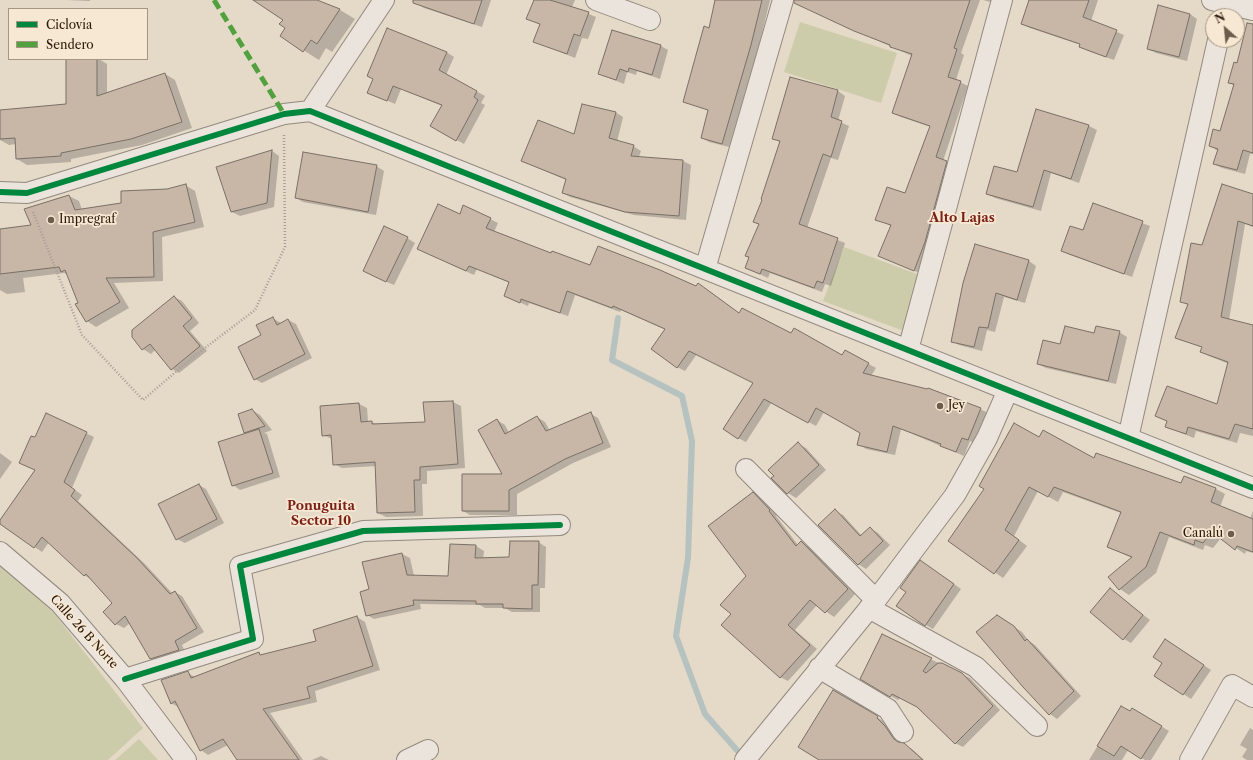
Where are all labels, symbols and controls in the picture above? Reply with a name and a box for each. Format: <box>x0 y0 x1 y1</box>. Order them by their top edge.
legend <box>8 8 148 60</box>
north arrow <box>1205 8 1245 48</box>
text: N <box>1213 10 1227 27</box>
text: Ciclovía <box>46 17 92 32</box>
text: Sendero <box>46 37 94 52</box>
district label: Alto Lajas <box>929 210 995 226</box>
place label: Impregraf <box>59 213 116 227</box>
marker: Impregraf <box>46 215 56 225</box>
place label: Jey <box>948 399 965 413</box>
marker: Jey <box>935 401 945 411</box>
district label: Ponuguita Sector 10 <box>287 498 355 529</box>
place label: Canalú <box>1183 527 1223 541</box>
marker: Canalú <box>1226 529 1236 539</box>
street label: Calle 26 B Norte <box>47 592 121 672</box>

